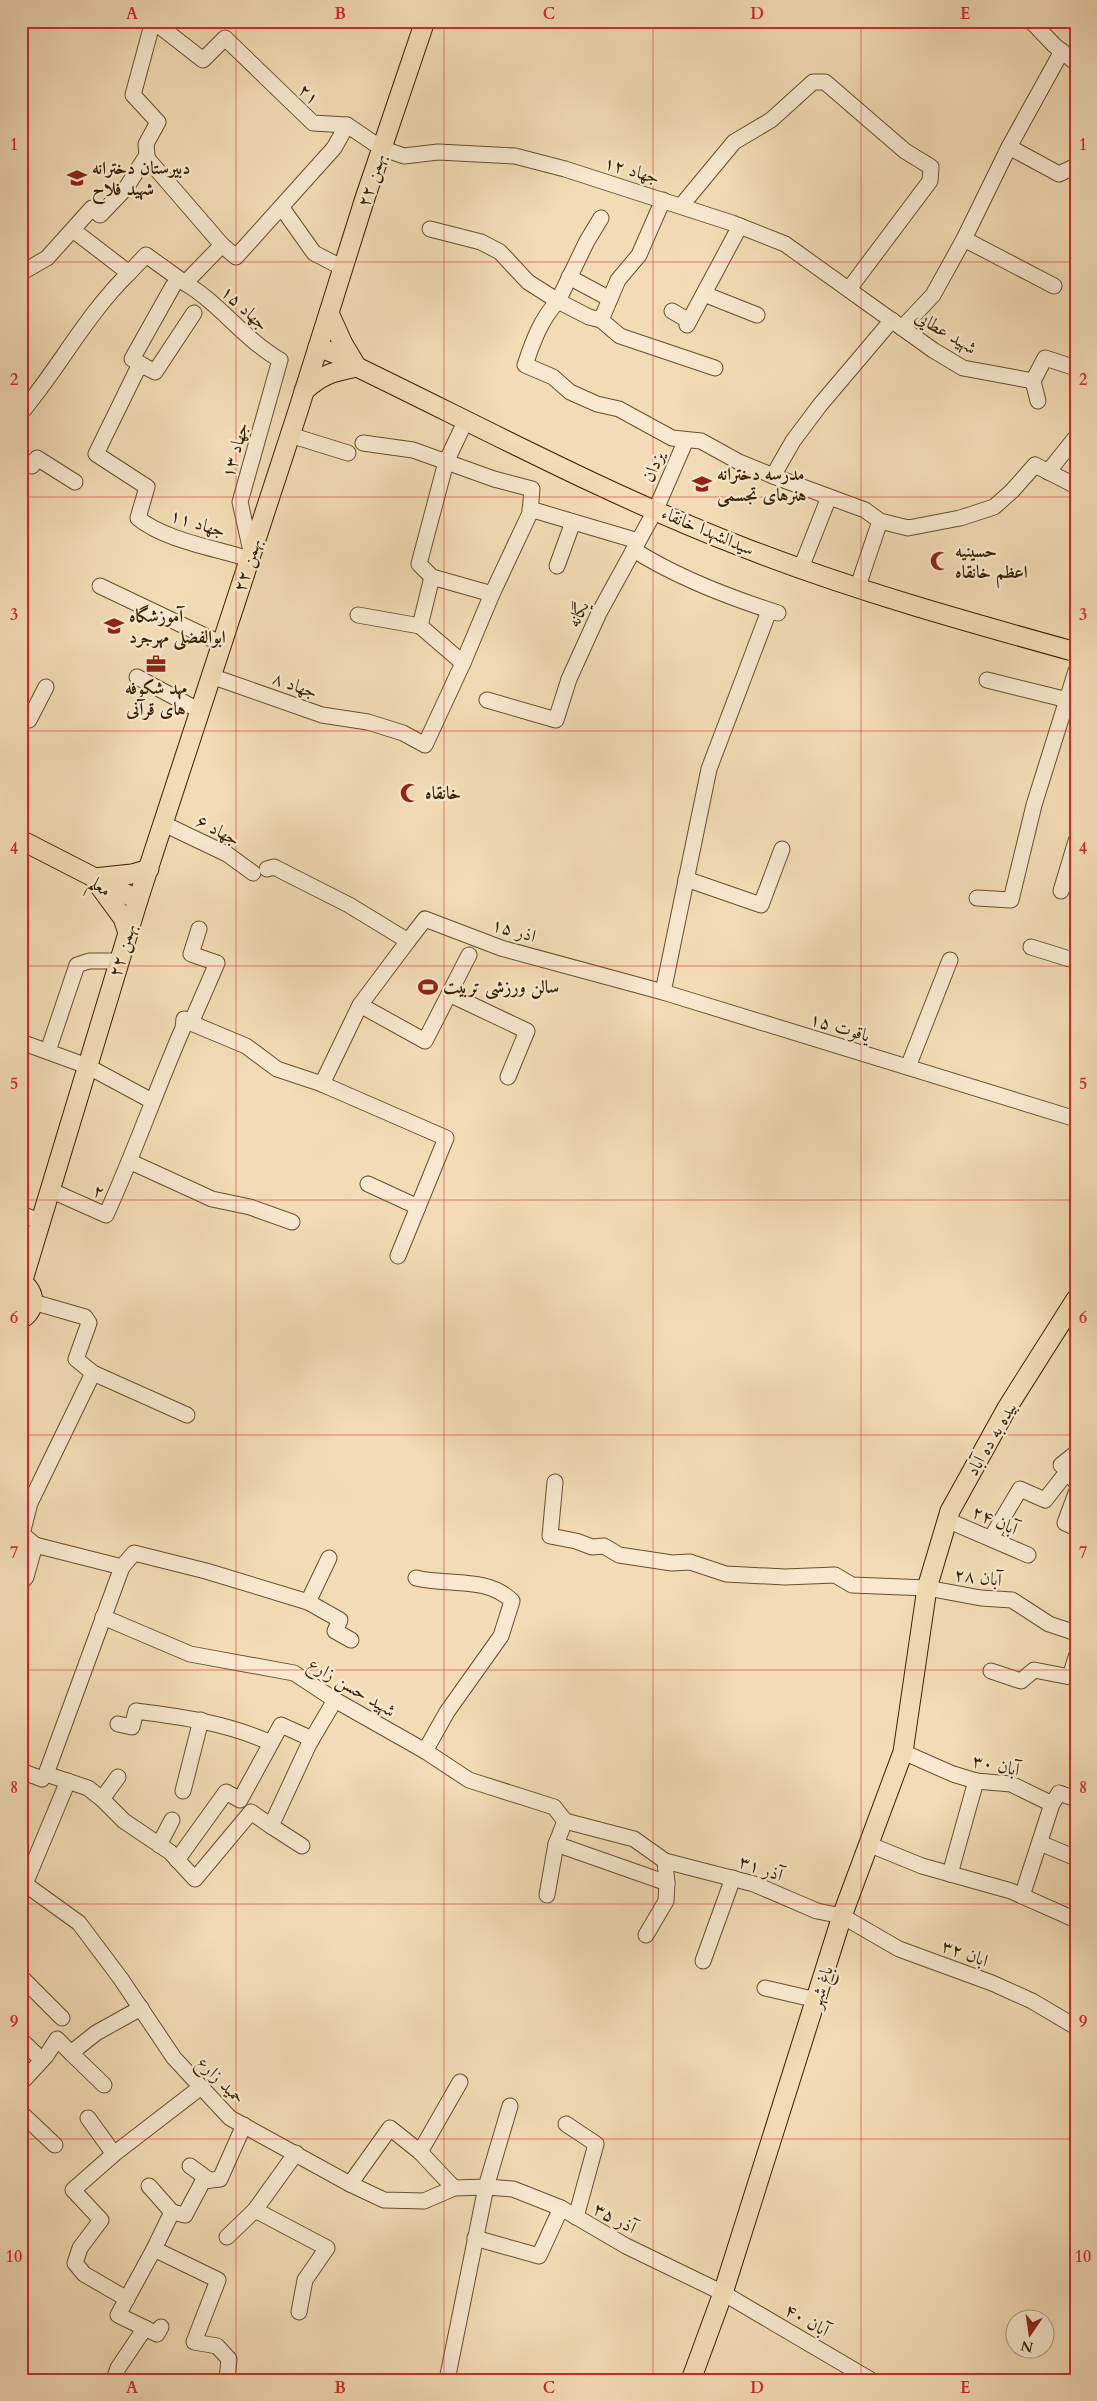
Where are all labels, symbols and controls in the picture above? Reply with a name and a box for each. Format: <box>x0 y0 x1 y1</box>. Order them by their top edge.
text: A <box>126 3 138 25</box>
text: B <box>334 3 346 25</box>
text: C <box>543 3 555 25</box>
text: D <box>750 3 764 25</box>
text: E <box>960 3 970 25</box>
street label: ۲۱ <box>292 78 325 111</box>
text: 1 <box>10 134 18 156</box>
text: 1 <box>1079 134 1087 156</box>
street label: ۲۲ بهمن <box>351 150 392 210</box>
street label: جهاد ۱۲ <box>601 150 663 191</box>
place label: دبیرستان دخترانه شهید فلاح <box>92 156 190 205</box>
school or university icon: دبیرستان دخترانه شهید فلاح <box>66 167 88 189</box>
street label: جهاد ۱۵ <box>215 280 274 337</box>
street label: شهید عطایی <box>910 304 981 361</box>
text: 2 <box>10 369 18 391</box>
text: 2 <box>1079 369 1087 391</box>
street label: جهاد ۱۳ <box>216 419 255 481</box>
street label: یزدان <box>636 446 672 486</box>
place label: مدرسه دخترانه هنرهای تجسمی <box>717 462 807 508</box>
school or university icon: مدرسه دخترانه هنرهای تجسمی <box>691 473 713 495</box>
street label: سیدالشهدا خانقاء <box>657 501 758 562</box>
street label: جهاد ۱۱ <box>167 503 229 544</box>
street label: ۲۲ بهمن <box>227 535 268 595</box>
place label: حسینیه اعظم خانقاه <box>955 539 1028 589</box>
mosque icon: حسینیه اعظم خانقاه <box>929 550 951 572</box>
street label: یگانه <box>561 595 596 632</box>
text: 3 <box>10 604 18 626</box>
place label: آموزشگاه ابوالفضلی مهرجرد <box>129 604 226 651</box>
text: 3 <box>1079 604 1087 626</box>
school or university icon: آموزشگاه ابوالفضلی مهرجرد <box>103 615 125 637</box>
office icon: مهد شکوفه های قرآنی <box>145 653 167 675</box>
street label: جهاد ۸ <box>269 666 321 705</box>
place label: مهد شکوفه های قرآنی <box>125 676 187 722</box>
place label: خانقاه <box>425 781 461 806</box>
mosque icon: خانقاه <box>399 782 421 804</box>
street label: جهاد ۶ <box>191 809 244 852</box>
text: 4 <box>10 838 18 860</box>
text: 4 <box>1079 838 1087 860</box>
street label: معلم <box>81 870 116 907</box>
street label: اذر ۱۵ <box>489 912 539 949</box>
street label: ۲۲ بهمن <box>103 920 142 980</box>
place label: سالن ورزشی تربیت <box>443 975 559 1000</box>
sports icon: سالن ورزشی تربیت <box>417 976 439 998</box>
street label: یاقوت ۱۵ <box>807 1007 874 1049</box>
text: 5 <box>10 1073 18 1095</box>
text: 5 <box>1079 1073 1087 1095</box>
street label: ۲ <box>89 1178 109 1205</box>
text: 6 <box>10 1307 18 1329</box>
text: 6 <box>1079 1307 1087 1329</box>
street label: بیده به ده آباد <box>960 1398 1023 1481</box>
street label: آبان ۲۴ <box>968 1499 1024 1542</box>
text: 7 <box>10 1542 18 1564</box>
text: 7 <box>1079 1542 1087 1564</box>
street label: آبان ۲۸ <box>953 1562 1005 1593</box>
street label: شهید حسن زارع <box>302 1651 400 1725</box>
street label: آبان ۳۰ <box>970 1748 1024 1783</box>
text: 8 <box>10 1777 18 1799</box>
text: 8 <box>1079 1777 1087 1799</box>
street label: آذر ۳۱ <box>735 1849 788 1889</box>
street label: ابان ۳۲ <box>938 1934 992 1973</box>
street label: باغ شهر <box>803 1963 842 2014</box>
text: 9 <box>10 2011 18 2033</box>
text: 9 <box>1079 2011 1087 2033</box>
street label: حمید زارع <box>190 2051 250 2111</box>
street label: آذر ۳۵ <box>589 2197 642 2241</box>
text: 10 <box>6 2246 22 2268</box>
text: 10 <box>1075 2246 1091 2268</box>
street label: آبان ۴۰ <box>780 2298 835 2344</box>
north arrow <box>1004 2308 1054 2358</box>
text: N <box>1019 2336 1035 2357</box>
text: A <box>126 2377 138 2399</box>
text: B <box>334 2377 346 2399</box>
text: C <box>543 2377 555 2399</box>
text: D <box>750 2377 764 2399</box>
text: E <box>960 2377 970 2399</box>

